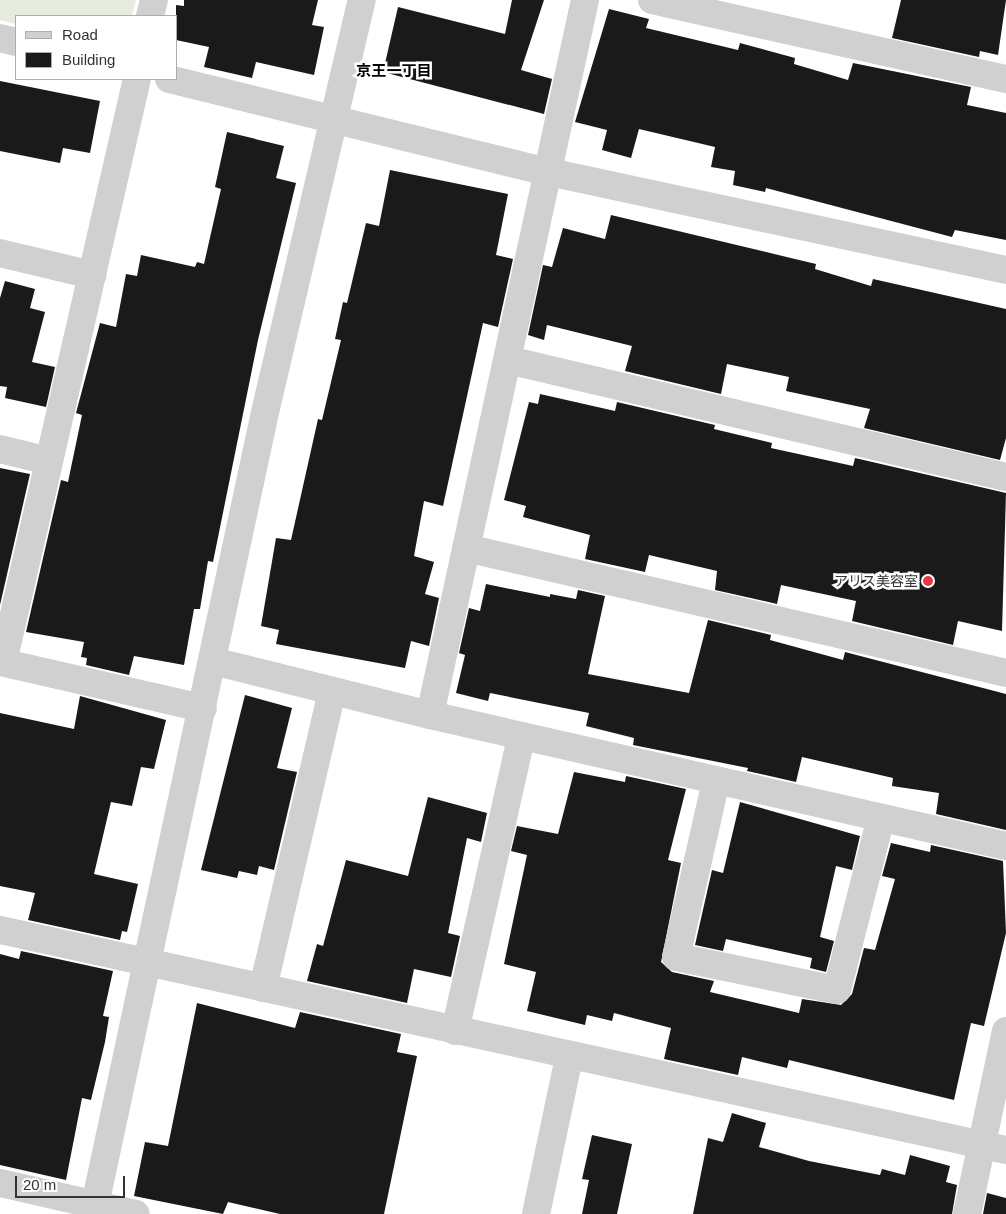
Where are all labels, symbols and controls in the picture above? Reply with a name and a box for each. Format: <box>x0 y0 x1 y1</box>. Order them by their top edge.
legend <box>15 15 178 80</box>
text: Road <box>62 26 98 43</box>
text: Building <box>62 51 115 68</box>
district label: 京王一丁目 <box>357 62 431 80</box>
place label: アリス美容室 <box>834 573 918 589</box>
marker: アリス美容室 <box>922 575 934 587</box>
scale bar <box>18 1166 128 1198</box>
text: 20 m <box>23 1176 56 1193</box>

